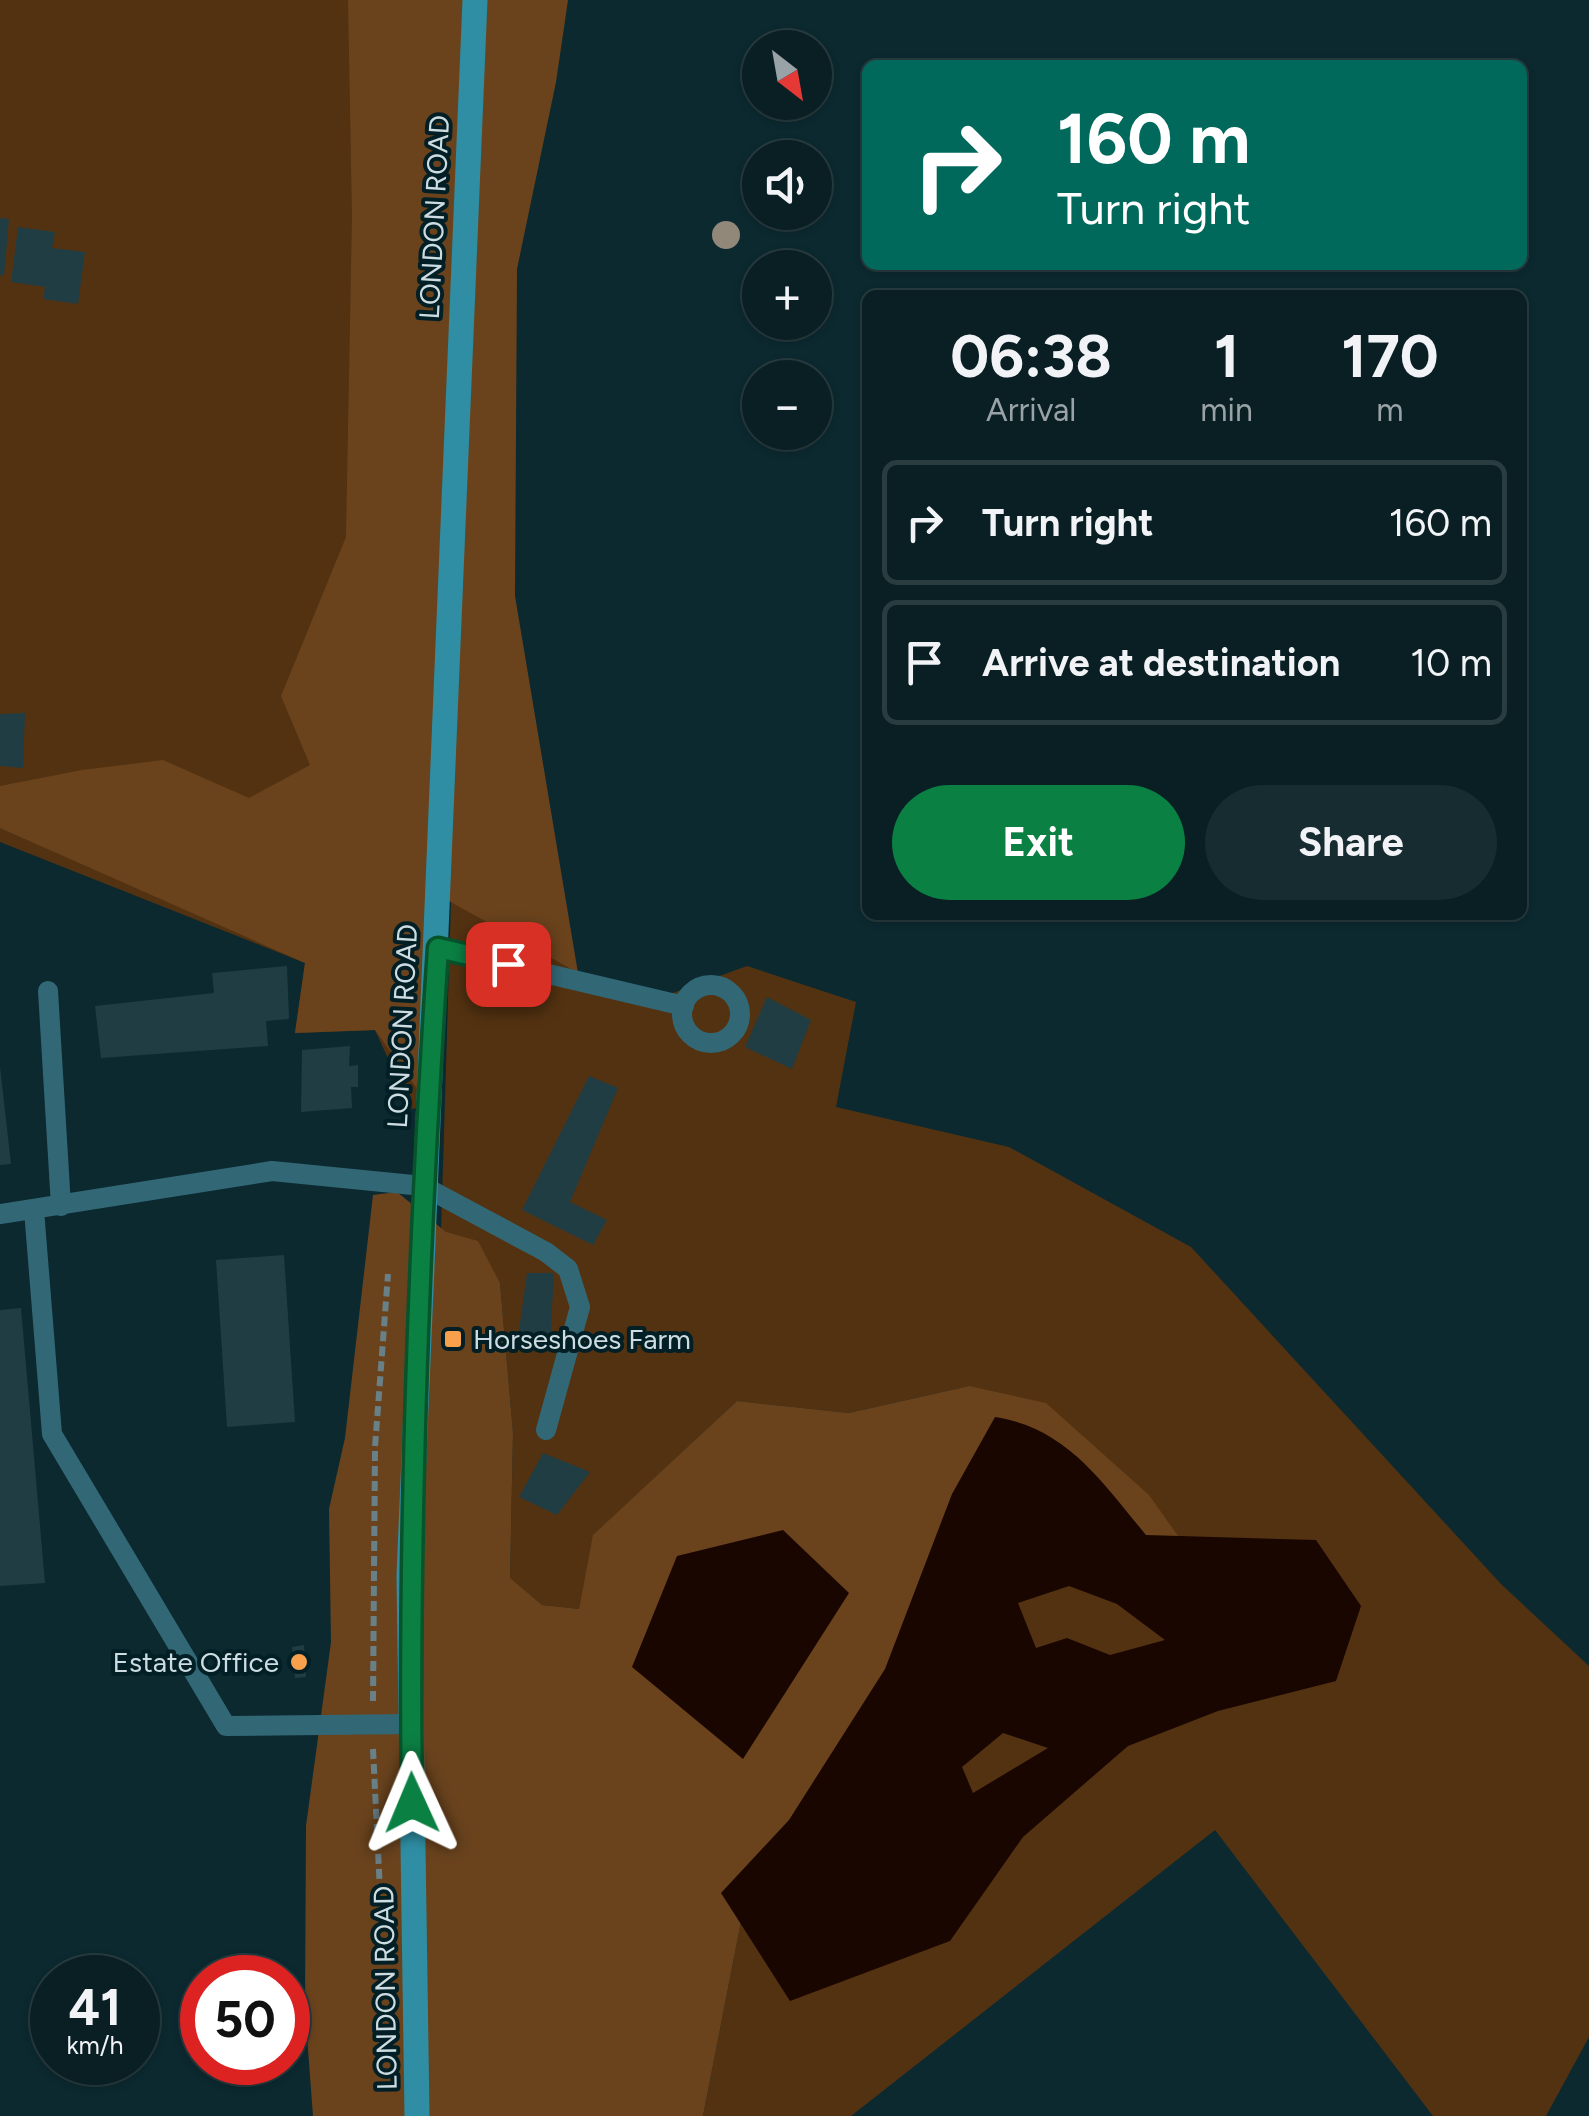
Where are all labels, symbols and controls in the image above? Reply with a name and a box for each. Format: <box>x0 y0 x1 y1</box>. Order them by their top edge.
north arrow <box>742 30 832 120</box>
map controls <box>742 30 832 450</box>
text: 160 m <box>1057 96 1250 181</box>
icon: right <box>892 100 1022 230</box>
street label: LONDON ROAD <box>412 114 456 320</box>
button: sound <box>742 140 832 230</box>
text: Turn right <box>1057 181 1250 235</box>
button: + <box>742 250 832 340</box>
text: 06:38 <box>950 320 1112 392</box>
text: 1 <box>1214 320 1239 392</box>
text: 170 <box>1341 320 1439 392</box>
button: − <box>742 360 832 450</box>
text: Arrival <box>986 391 1076 429</box>
text: min <box>1200 391 1253 429</box>
text: m <box>1376 391 1404 429</box>
icon: right <box>897 495 952 550</box>
text: Turn right <box>982 500 1154 546</box>
text: 160 m <box>1389 500 1492 546</box>
icon: arrive <box>897 635 952 690</box>
text: Arrive at destination <box>982 640 1340 686</box>
text: 10 m <box>1410 640 1492 686</box>
button: Exit <box>892 785 1185 900</box>
button: Share <box>1205 785 1497 900</box>
pin <box>466 922 551 1007</box>
street label: LONDON ROAD <box>380 923 424 1129</box>
icon: arrive <box>481 937 536 992</box>
place label: Horseshoes Farm <box>473 1322 691 1356</box>
marker: Horseshoes Farm <box>442 1328 464 1350</box>
place label: Estate Office <box>113 1645 279 1679</box>
marker: Estate Office <box>288 1651 310 1673</box>
position arrow <box>360 1751 464 1855</box>
street label: LONDON ROAD <box>366 1885 404 2091</box>
speed limit sign: 50 <box>180 1955 310 2085</box>
text: 41 <box>69 1977 121 2038</box>
text: km/h <box>66 2030 124 2060</box>

